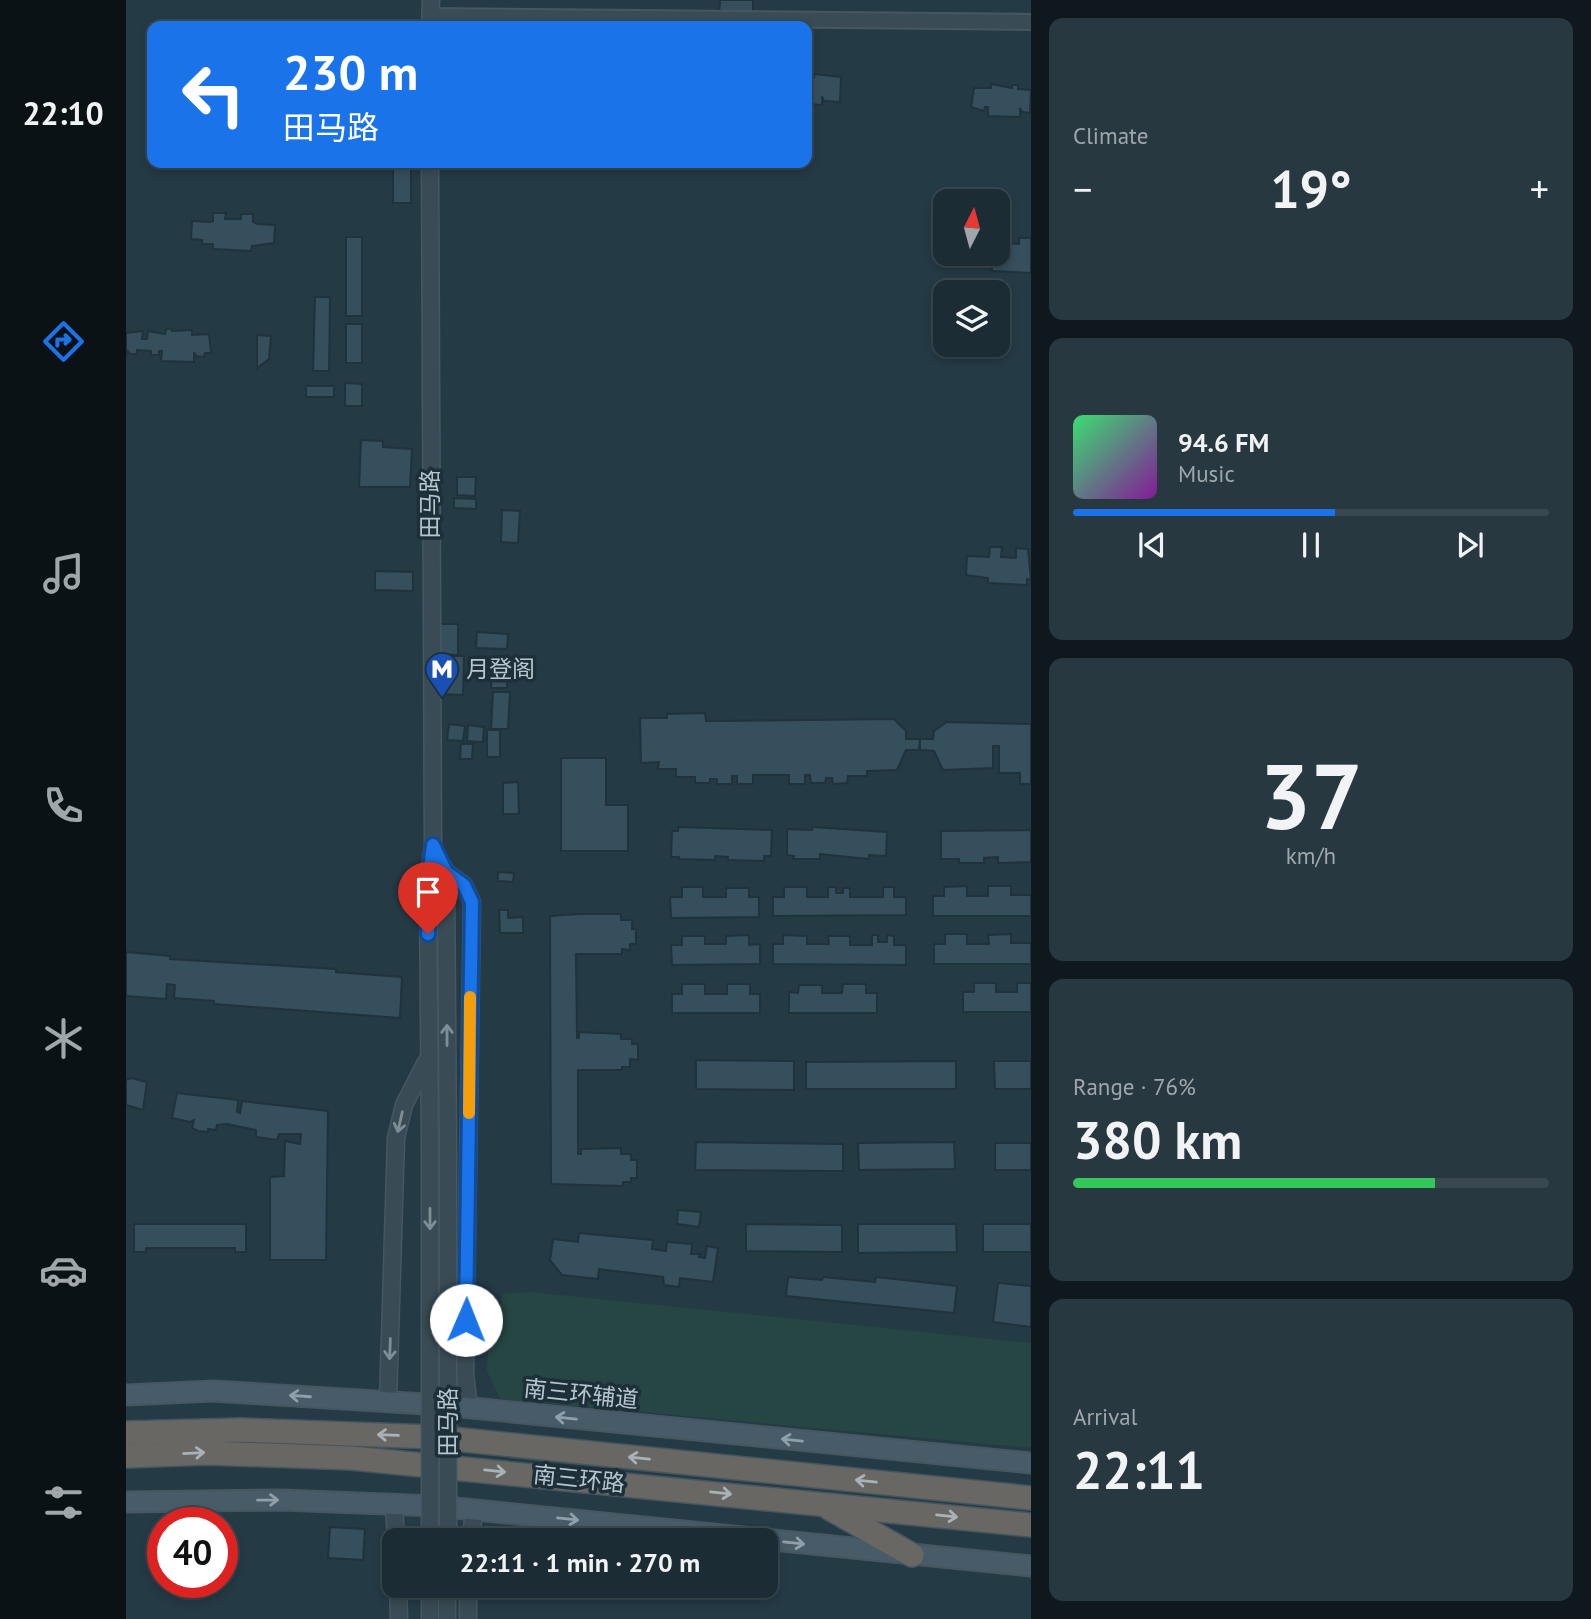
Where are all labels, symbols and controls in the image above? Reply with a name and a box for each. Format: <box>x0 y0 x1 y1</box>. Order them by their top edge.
text: 230 m <box>283 40 418 104</box>
icon: left <box>168 49 259 140</box>
text: 22:10 <box>22 92 104 134</box>
text: 田马路 <box>283 106 379 148</box>
text: Climate <box>1073 121 1148 150</box>
text: 19° <box>1270 155 1352 222</box>
text: − <box>1073 164 1092 213</box>
text: + <box>1530 164 1549 213</box>
north arrow <box>933 189 1010 266</box>
map controls <box>933 189 1010 357</box>
button: layers <box>933 280 1010 357</box>
icon: directions <box>39 317 88 366</box>
text: 94.6 FM <box>1178 426 1269 459</box>
text: Music <box>1178 459 1235 488</box>
street label: 田马路 <box>415 470 444 539</box>
icon: previous <box>1133 526 1171 564</box>
icon: pause <box>1292 526 1330 564</box>
icon: next <box>1451 526 1489 564</box>
icon: music <box>39 549 88 598</box>
metro station icon: 月登阁 <box>423 650 461 699</box>
place label: 月登阁 <box>466 654 535 683</box>
text: 37 <box>1259 736 1363 854</box>
icon: phone <box>39 781 88 830</box>
text: km/h <box>1286 841 1336 870</box>
pin <box>398 862 458 934</box>
icon: arrive <box>409 873 447 911</box>
icon: climate <box>39 1014 88 1063</box>
one-way arrow <box>440 1024 454 1047</box>
text: Range · 76% <box>1073 1072 1196 1101</box>
text: 380 km <box>1073 1106 1242 1173</box>
one-way arrow <box>393 1110 406 1133</box>
one-way arrow <box>423 1208 437 1231</box>
icon: car <box>39 1246 88 1295</box>
position arrow <box>429 1283 503 1357</box>
one-way arrow <box>383 1337 396 1360</box>
street label: 南三环辅道 <box>522 1373 640 1414</box>
street label: 田马路 <box>433 1388 462 1457</box>
one-way arrow <box>289 1389 311 1402</box>
text: Arrival <box>1073 1402 1137 1431</box>
one-way arrow <box>555 1411 578 1424</box>
one-way arrow <box>377 1429 400 1442</box>
one-way arrow <box>782 1433 804 1446</box>
text: 22:11 <box>1073 1436 1205 1503</box>
one-way arrow <box>182 1447 205 1460</box>
one-way arrow <box>628 1451 651 1464</box>
street label: 南三环路 <box>532 1459 626 1498</box>
one-way arrow <box>483 1465 505 1478</box>
one-way arrow <box>855 1474 877 1487</box>
icon: filters <box>39 1478 88 1527</box>
one-way arrow <box>709 1487 732 1500</box>
one-way arrow <box>256 1493 279 1507</box>
speed limit sign: 40 <box>147 1507 238 1598</box>
one-way arrow <box>935 1510 958 1523</box>
one-way arrow <box>556 1513 579 1526</box>
one-way arrow <box>782 1536 805 1549</box>
text: 22:11 · 1 min · 270 m <box>460 1546 700 1579</box>

